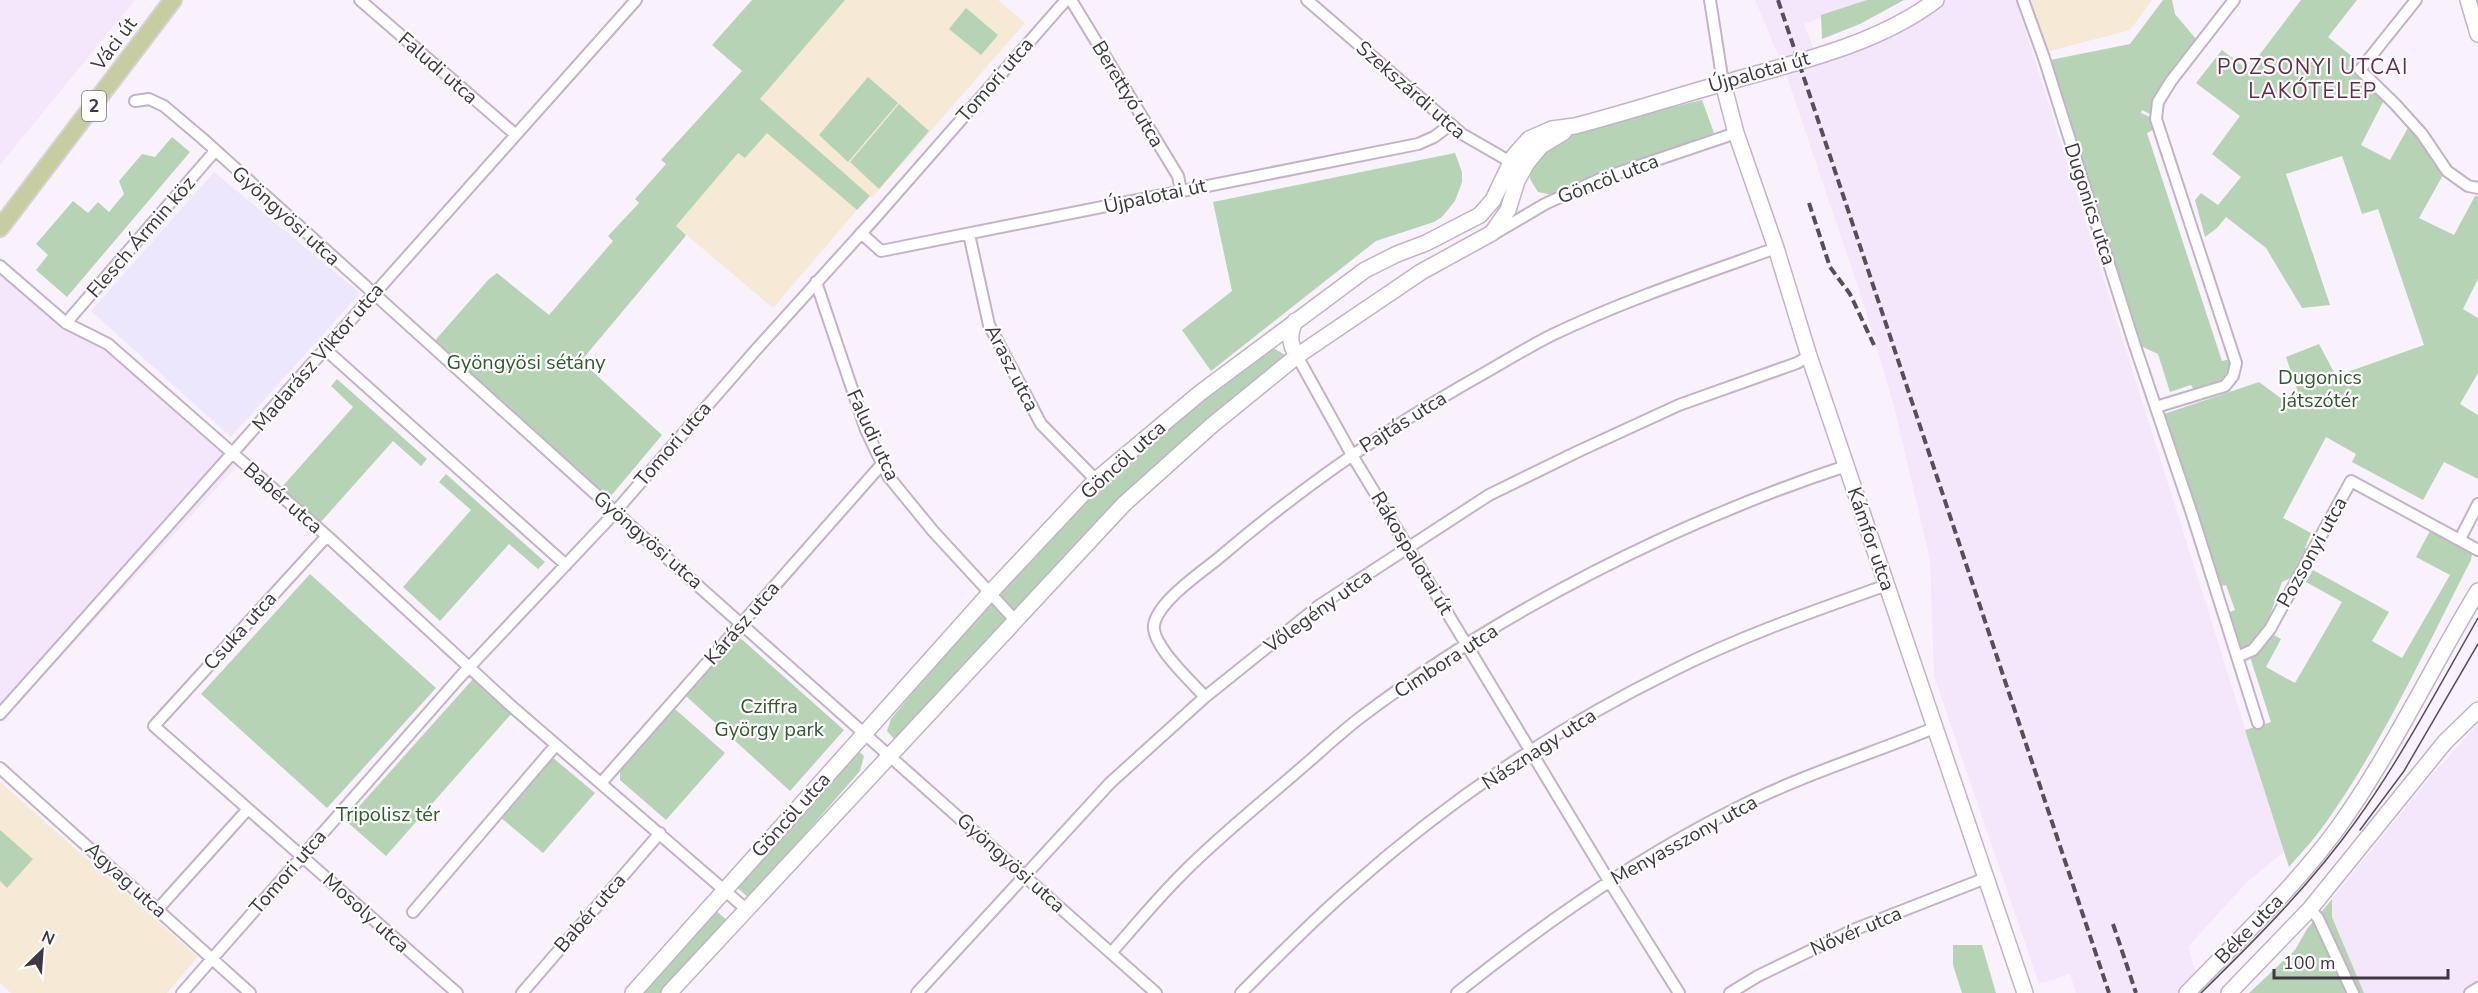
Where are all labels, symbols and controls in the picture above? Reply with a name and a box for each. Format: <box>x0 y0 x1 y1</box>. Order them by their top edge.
street label: Váci út <box>84 11 144 77</box>
street label: Faludi utca <box>392 26 484 110</box>
street label: Tomori utca <box>950 32 1040 128</box>
street label: Szekszárdi utca <box>1350 35 1472 145</box>
street label: Berettyó utca <box>1086 36 1170 152</box>
street label: Újpalotai út <box>1705 44 1814 99</box>
district label: POZSONYI UTCAI LAKÓTELEP <box>2217 53 2409 105</box>
road number: 2 <box>82 91 106 121</box>
street label: Dugonics utca <box>2058 140 2122 268</box>
street label: Göncöl utca <box>1554 147 1662 211</box>
street label: Gyöngyösi utca <box>226 160 346 272</box>
street label: Flesch Ármin köz <box>81 170 201 304</box>
street label: Újpalotai út <box>1101 172 1210 220</box>
street label: Madarász Viktor utca <box>246 277 390 437</box>
street label: Arasz utca <box>979 320 1045 416</box>
park label: Gyöngyösi sétány <box>447 349 606 376</box>
park label: Dugonics játszótér <box>2278 364 2362 414</box>
street label: Faludi utca <box>840 385 906 485</box>
street label: Pajtás utca <box>1354 385 1452 459</box>
street label: Tomori utca <box>628 396 718 492</box>
street label: Göncöl utca <box>1075 414 1171 506</box>
street label: Babér utca <box>238 456 328 540</box>
street label: Kámfor utca <box>1841 484 1901 594</box>
street label: Gyöngyösi utca <box>587 485 709 595</box>
street label: Rákospalotai út <box>1365 486 1460 620</box>
street label: Pozsonyi utca <box>2271 492 2353 612</box>
street label: Vőlegény utca <box>1258 563 1377 660</box>
street label: Kárász utca <box>698 575 786 671</box>
street label: Csuka utca <box>197 586 283 676</box>
street label: Cimbora utca <box>1389 617 1503 705</box>
park label: Cziffra György park <box>714 693 825 743</box>
street label: Násznagy utca <box>1477 702 1601 796</box>
street label: Göncöl utca <box>745 767 837 863</box>
street label: Menyasszony utca <box>1606 789 1762 891</box>
park label: Tripolisz tér <box>336 801 440 828</box>
street label: Gyöngyösi utca <box>951 807 1071 919</box>
street label: Tomori utca <box>243 824 333 920</box>
street label: Agyag utca <box>79 836 173 924</box>
street label: Mosoly utca <box>317 867 415 959</box>
street label: Babér utca <box>548 868 632 958</box>
street label: Béke utca <box>2209 888 2289 970</box>
street label: Nővér utca <box>1806 900 1906 962</box>
north arrow <box>12 921 72 981</box>
text: N <box>38 926 58 951</box>
scale bar <box>2274 942 2448 980</box>
text: 100 m <box>2283 951 2335 975</box>

